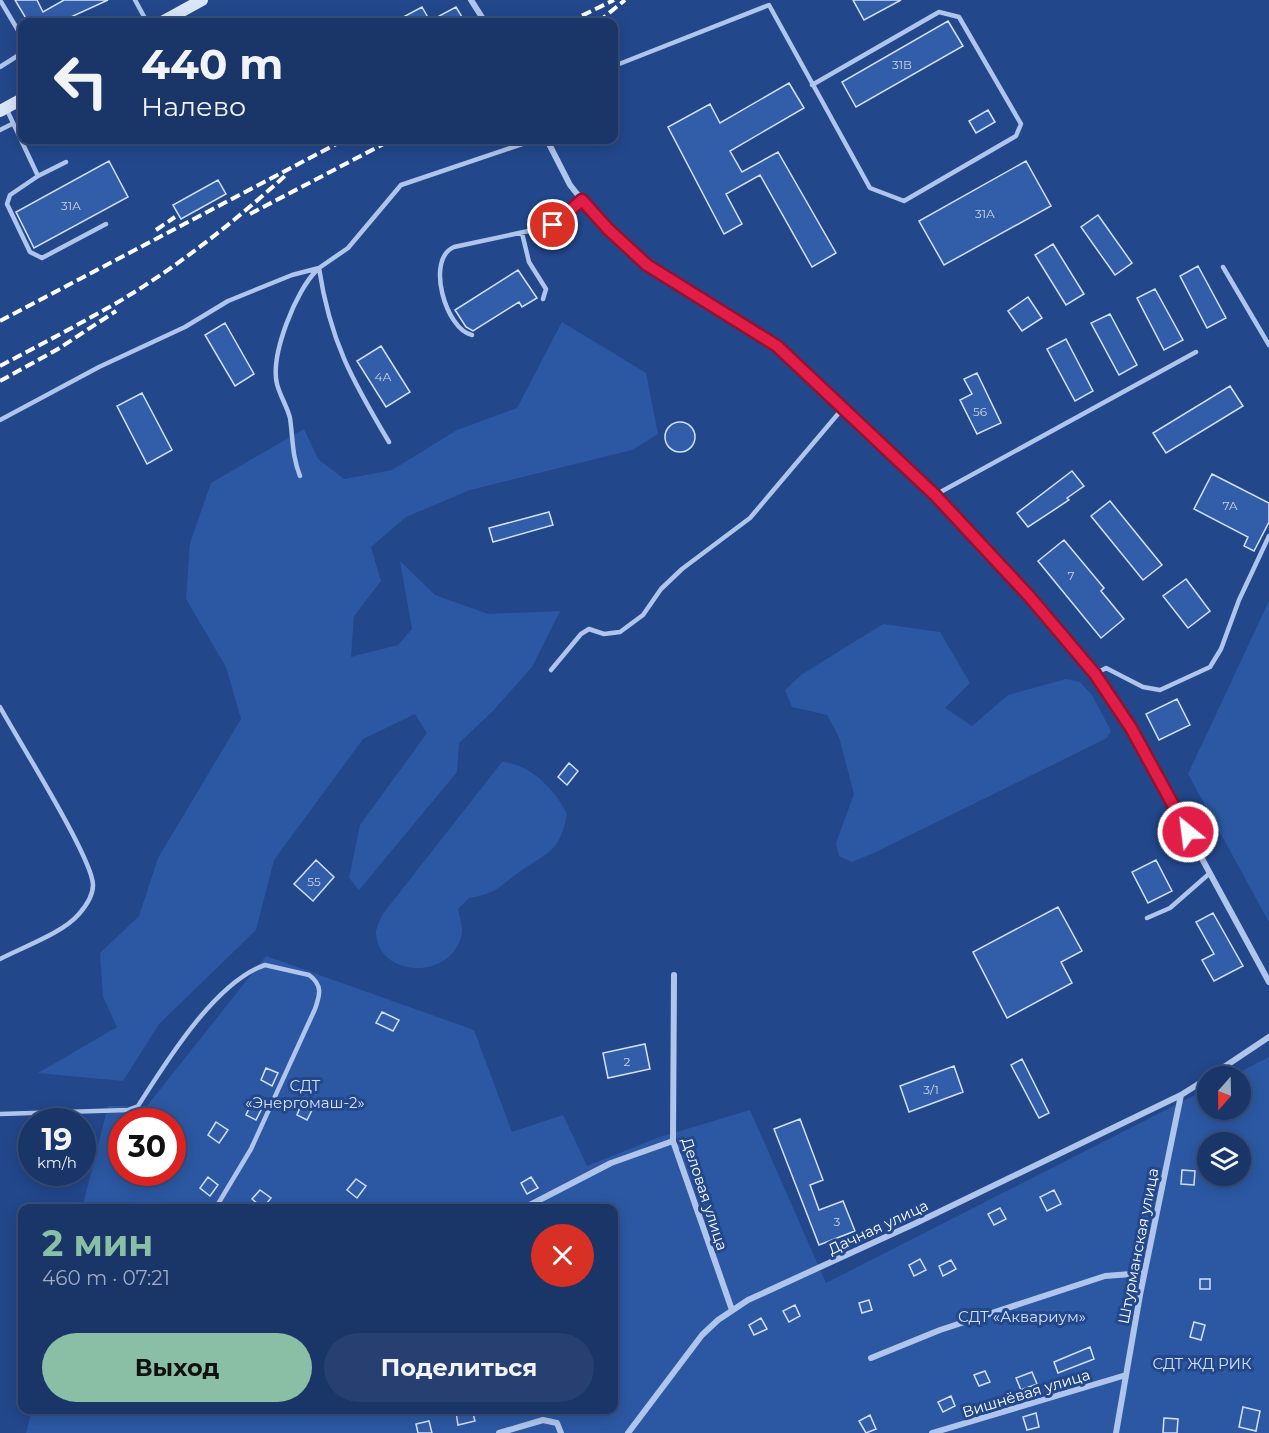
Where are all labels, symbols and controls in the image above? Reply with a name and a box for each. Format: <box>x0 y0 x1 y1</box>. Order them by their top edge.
text: 440 m <box>141 38 283 90</box>
icon: left <box>42 42 120 120</box>
house number: 31В <box>892 57 912 72</box>
text: Налево <box>141 90 246 123</box>
house number: 31А <box>61 198 81 213</box>
pin <box>527 199 578 250</box>
house number: 31А <box>975 206 995 221</box>
icon: arrive <box>536 208 569 241</box>
house number: 4А <box>375 369 391 384</box>
house number: 56 <box>973 404 987 419</box>
house number: 7А <box>1222 498 1238 513</box>
house number: 7 <box>1067 568 1075 583</box>
position arrow <box>1156 800 1220 864</box>
house number: 55 <box>307 874 321 889</box>
house number: 2 <box>624 1054 631 1069</box>
north arrow <box>1197 1066 1251 1120</box>
map controls <box>1197 1066 1251 1186</box>
park label: СДТ «Энергомаш-2» <box>245 1076 365 1112</box>
house number: 3/1 <box>923 1082 939 1097</box>
speed limit sign: 30 <box>108 1108 186 1186</box>
text: 19 <box>42 1121 72 1158</box>
button: layers <box>1197 1132 1251 1186</box>
street label: Деловая улица <box>678 1135 732 1253</box>
text: km/h <box>37 1153 77 1172</box>
street label: Штурманская улица <box>1114 1166 1162 1326</box>
street label: Дачная улица <box>825 1195 931 1259</box>
house number: 3 <box>834 1214 841 1229</box>
text: 2 мин <box>42 1221 153 1265</box>
button: close <box>531 1224 594 1287</box>
text: 460 m · 07:21 <box>42 1266 170 1290</box>
park label: СДТ «Аквариум» <box>958 1307 1086 1326</box>
button: Выход <box>42 1333 312 1402</box>
button: Поделиться <box>324 1333 594 1402</box>
park label: СДТ ЖД РИК <box>1153 1354 1252 1373</box>
street label: Вишнёвая улица <box>960 1365 1092 1421</box>

